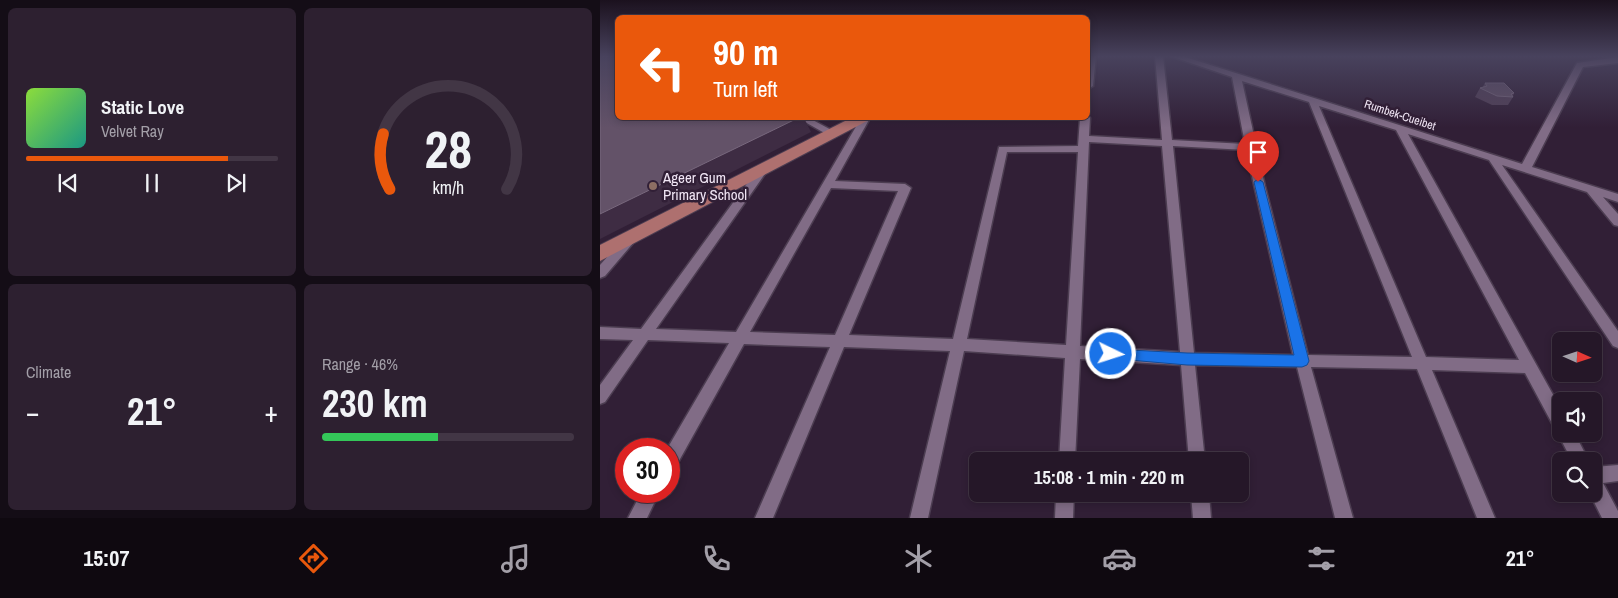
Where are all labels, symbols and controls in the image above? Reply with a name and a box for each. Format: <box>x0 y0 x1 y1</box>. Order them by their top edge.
text: 90 m <box>713 29 778 76</box>
icon: left <box>630 35 695 100</box>
text: Turn left <box>713 74 778 104</box>
text: Static Love <box>101 94 184 120</box>
street label: Rumbek-Cueibet <box>1362 96 1438 134</box>
text: 28 <box>424 114 472 184</box>
text: Velvet Ray <box>101 120 164 142</box>
pin <box>1237 131 1279 182</box>
icon: arrive <box>1244 138 1272 166</box>
place label: Ageer Gum Primary School <box>662 167 747 205</box>
icon: previous <box>54 169 82 197</box>
icon: pause <box>138 169 166 197</box>
icon: next <box>222 169 250 197</box>
text: km/h <box>432 176 464 200</box>
marker: Ageer Gum Primary School <box>647 180 659 192</box>
position arrow <box>1084 327 1136 379</box>
north arrow <box>1552 332 1602 382</box>
map controls <box>1552 332 1602 502</box>
text: Range · 46% <box>322 353 398 375</box>
text: Climate <box>26 361 71 383</box>
text: 230 km <box>322 378 428 429</box>
text: 21° <box>127 386 177 437</box>
button: sound <box>1552 392 1602 442</box>
text: − <box>26 393 39 431</box>
text: + <box>265 393 278 431</box>
speed limit sign: 30 <box>615 438 680 503</box>
button: search <box>1552 452 1602 502</box>
text: 15:08 · 1 min · 220 m <box>1034 464 1184 490</box>
icon: directions <box>296 541 331 576</box>
icon: music <box>498 541 533 576</box>
icon: phone <box>699 541 734 576</box>
icon: climate <box>901 541 936 576</box>
icon: car <box>1102 541 1137 576</box>
icon: filters <box>1304 541 1339 576</box>
text: 15:07 <box>83 543 129 573</box>
text: 21° <box>1506 543 1535 573</box>

